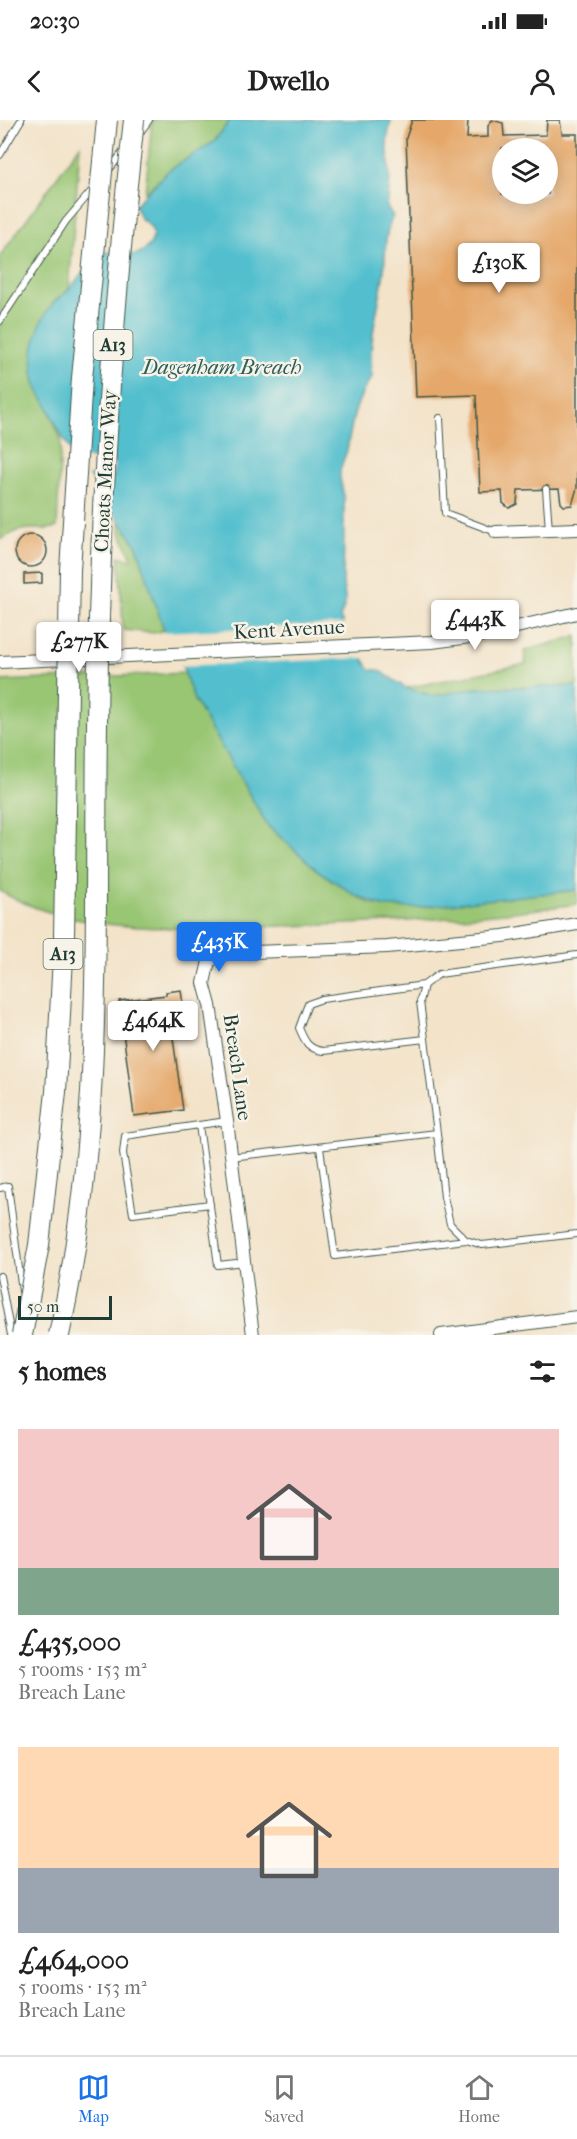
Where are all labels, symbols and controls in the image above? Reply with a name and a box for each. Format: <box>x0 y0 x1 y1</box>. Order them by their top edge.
text: 20:30 <box>30 8 80 34</box>
icon: back <box>18 65 51 98</box>
text: Dwello <box>248 65 329 97</box>
icon: person <box>526 65 559 98</box>
map controls <box>492 138 558 204</box>
button: layers <box>492 138 558 204</box>
pin: £130K <box>457 243 541 294</box>
text: £130K <box>472 251 526 274</box>
road number: A13 <box>94 330 132 360</box>
water label: Dagenham Breach <box>140 355 302 379</box>
street label: Choats Manor Way <box>90 388 121 553</box>
pin: £443K <box>433 600 517 651</box>
text: £443K <box>445 608 505 631</box>
street label: Kent Avenue <box>233 615 345 644</box>
pin: £277K <box>37 622 121 673</box>
text: £277K <box>50 630 108 653</box>
pin: £435K <box>177 922 261 973</box>
text: £435K <box>191 930 247 953</box>
road number: A13 <box>44 939 82 969</box>
pin: £464K <box>111 1001 195 1052</box>
text: £464K <box>122 1009 184 1032</box>
street label: Breach Lane <box>219 1012 256 1122</box>
scale bar <box>18 1293 112 1320</box>
text: 50 m <box>27 1297 59 1316</box>
icon: filters <box>526 1355 559 1388</box>
text: 5 homes <box>18 1356 106 1387</box>
icon: home <box>235 1468 343 1576</box>
text: £435,000 <box>18 1627 121 1658</box>
text: 5 rooms · 153 m² <box>18 1658 147 1681</box>
text: Breach Lane <box>18 1681 126 1704</box>
icon: home <box>235 1786 343 1894</box>
text: £464,000 <box>18 1945 129 1976</box>
text: 5 rooms · 153 m² <box>18 1976 147 1999</box>
text: Breach Lane <box>18 1999 126 2022</box>
tab: Map <box>77 2071 110 2126</box>
tab: Saved <box>264 2071 304 2126</box>
tab: Home <box>458 2071 500 2126</box>

